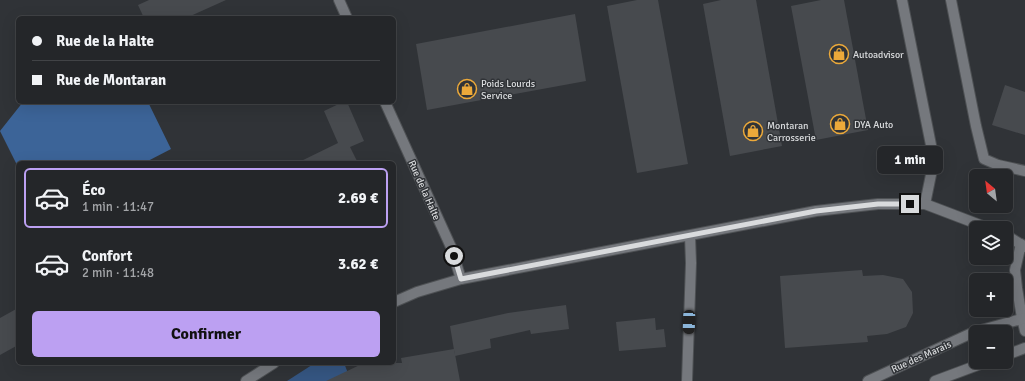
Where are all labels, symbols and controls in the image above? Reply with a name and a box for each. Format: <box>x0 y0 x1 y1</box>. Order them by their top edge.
text: Rue de la Halte <box>56 32 154 50</box>
shop icon: Autoadvisor <box>828 43 850 65</box>
place label: Autoadvisor <box>853 49 904 61</box>
text: Rue de Montaran <box>56 71 166 89</box>
shop icon: Poids Lourds Service <box>456 78 478 100</box>
place label: Poids Lourds Service <box>481 78 536 102</box>
shop icon: DYA Auto <box>829 113 851 135</box>
place label: DYA Auto <box>854 119 893 131</box>
shop icon: Montaran Carrosserie <box>742 120 764 142</box>
place label: Montaran Carrosserie <box>767 120 816 144</box>
callout: 1 min <box>877 146 943 174</box>
text: 1 min <box>894 152 926 168</box>
street label: Rue de la Halte <box>406 159 443 222</box>
north arrow <box>969 169 1013 213</box>
map controls <box>969 169 1013 369</box>
icon: car <box>34 180 70 216</box>
text: Éco <box>82 181 105 199</box>
text: 2.69 € <box>338 189 378 207</box>
route end <box>901 195 919 213</box>
text: 1 min · 11:47 <box>82 199 154 215</box>
button: layers <box>969 221 1013 265</box>
icon: car <box>34 246 70 282</box>
text: Confort <box>82 247 132 265</box>
route start <box>445 247 463 265</box>
text: 3.62 € <box>338 255 378 273</box>
text: 2 min · 11:48 <box>82 265 154 281</box>
button: + <box>969 273 1013 317</box>
car <box>683 310 695 334</box>
button: Confirmer <box>32 311 380 357</box>
button: − <box>969 325 1013 369</box>
street label: Rue des Marais <box>890 338 954 375</box>

